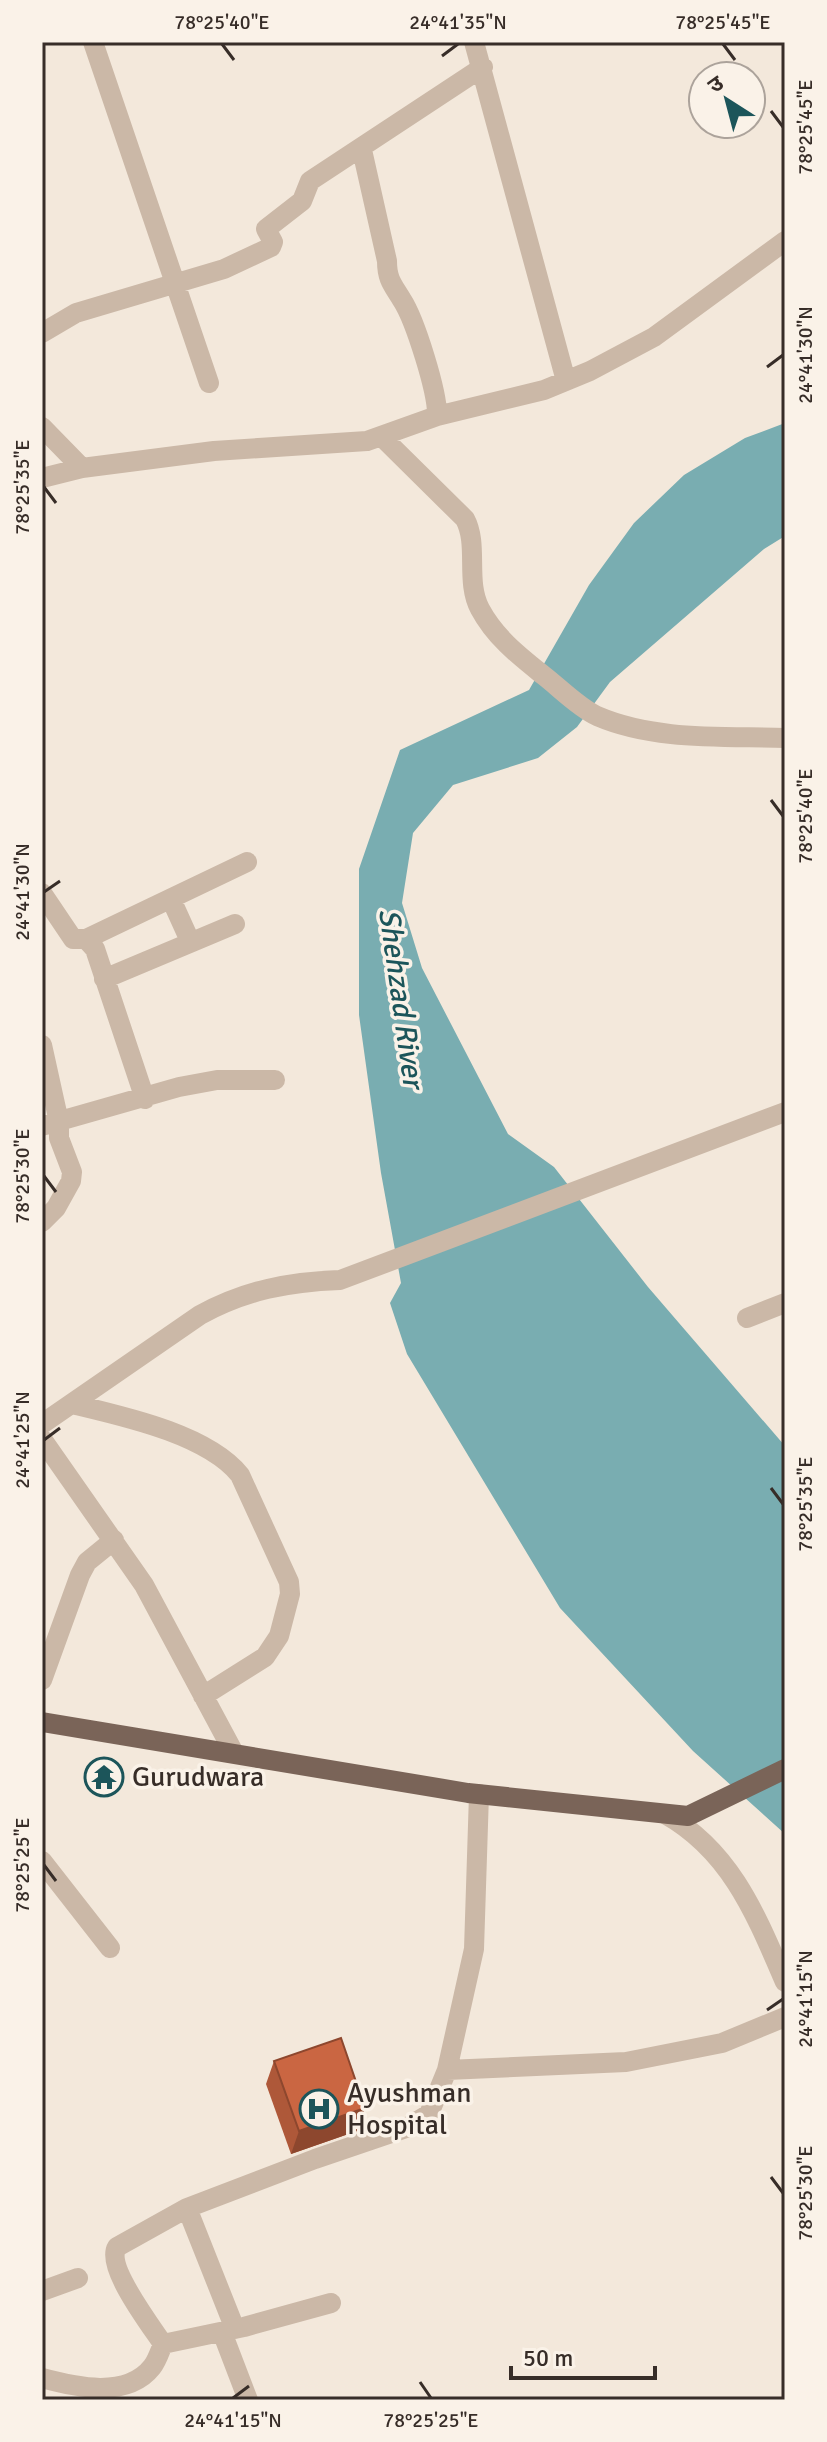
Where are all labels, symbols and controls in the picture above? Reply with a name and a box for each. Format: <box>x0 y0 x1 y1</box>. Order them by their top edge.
text: 78°25'40"E <box>174 10 270 35</box>
text: 24°41'35"N <box>409 10 507 35</box>
text: 78°25'45"E <box>675 10 771 35</box>
north arrow <box>687 60 767 140</box>
text: उ <box>702 69 730 99</box>
text: 78°25'45"E <box>793 79 818 175</box>
text: 24°41'30"N <box>793 306 818 404</box>
text: 78°25'35"E <box>10 439 35 535</box>
text: 78°25'40"E <box>793 768 818 864</box>
text: 24°41'30"N <box>10 843 35 941</box>
water label: Shehzad River <box>370 906 432 1094</box>
text: 78°25'30"E <box>10 1128 35 1224</box>
text: 24°41'25"N <box>10 1391 35 1489</box>
text: 78°25'35"E <box>793 1456 818 1552</box>
temple icon: Gurudwara <box>83 1756 125 1798</box>
place label: Gurudwara <box>132 1760 264 1794</box>
text: 78°25'25"E <box>10 1817 35 1913</box>
text: 24°41'15"N <box>793 1950 818 2048</box>
place label: Ayushman Hospital <box>347 2076 471 2142</box>
hospital icon: Ayushman Hospital <box>298 2088 340 2130</box>
text: 78°25'30"E <box>793 2145 818 2241</box>
scale bar <box>511 2330 655 2380</box>
text: 50 m <box>523 2343 573 2373</box>
text: 24°41'15"N <box>184 2408 282 2433</box>
text: 78°25'25"E <box>383 2408 479 2433</box>

